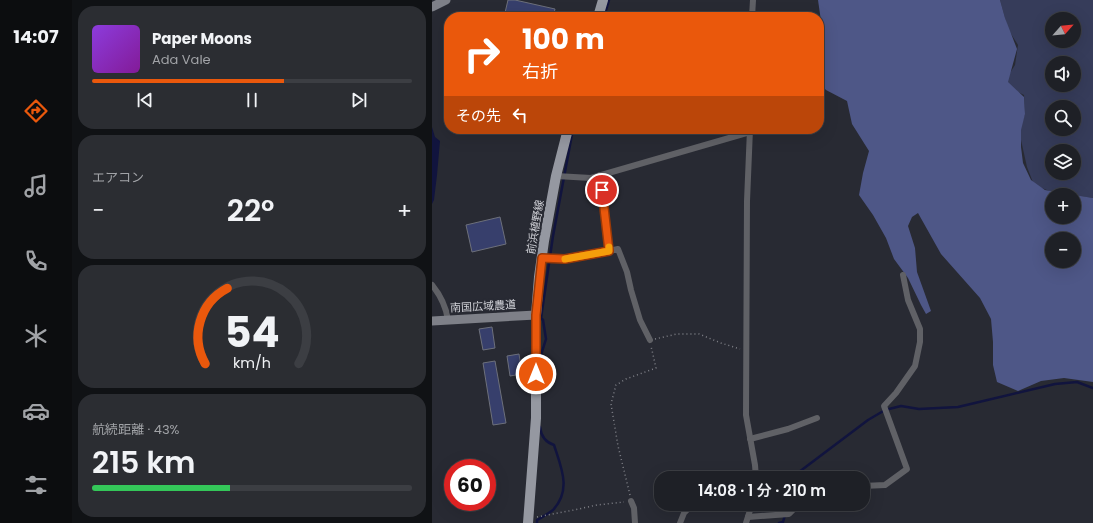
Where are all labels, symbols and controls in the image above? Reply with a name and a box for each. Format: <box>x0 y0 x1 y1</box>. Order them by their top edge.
north arrow <box>1045 12 1081 48</box>
map controls <box>1045 12 1081 268</box>
text: 100 m <box>522 20 605 59</box>
text: 14:07 <box>13 24 59 49</box>
text: Paper Moons <box>152 28 252 49</box>
icon: right <box>456 28 508 80</box>
text: Ada Vale <box>152 50 211 69</box>
button: sound <box>1045 56 1081 92</box>
text: 右折 <box>522 59 558 84</box>
icon: previous <box>134 89 156 111</box>
icon: pause <box>241 89 263 111</box>
icon: next <box>348 89 370 111</box>
icon: directions <box>22 97 50 125</box>
button: search <box>1045 100 1081 136</box>
icon: left <box>509 104 531 126</box>
text: その先 <box>456 105 501 126</box>
button: layers <box>1045 144 1081 180</box>
text: エアコン <box>92 168 144 187</box>
icon: music <box>22 172 50 200</box>
pin <box>585 173 619 207</box>
icon: arrive <box>591 179 613 201</box>
button: + <box>1045 188 1081 224</box>
text: 22° <box>227 189 274 232</box>
text: − <box>92 195 104 226</box>
text: + <box>397 195 412 226</box>
street label: 前浜植野線 <box>522 199 548 255</box>
button: − <box>1045 232 1081 268</box>
icon: phone <box>22 247 50 275</box>
street label: 南国広域農道 <box>450 296 516 316</box>
text: 54 <box>224 303 280 362</box>
icon: climate <box>22 322 50 350</box>
text: km/h <box>233 353 271 373</box>
position arrow <box>515 353 557 395</box>
icon: car <box>22 397 50 425</box>
text: 航続距離 · 43% <box>92 420 179 439</box>
text: 215 km <box>92 441 196 484</box>
speed limit sign: 60 <box>444 459 496 511</box>
icon: filters <box>22 471 50 499</box>
text: 14:08 · 1 分 · 210 m <box>698 480 826 501</box>

